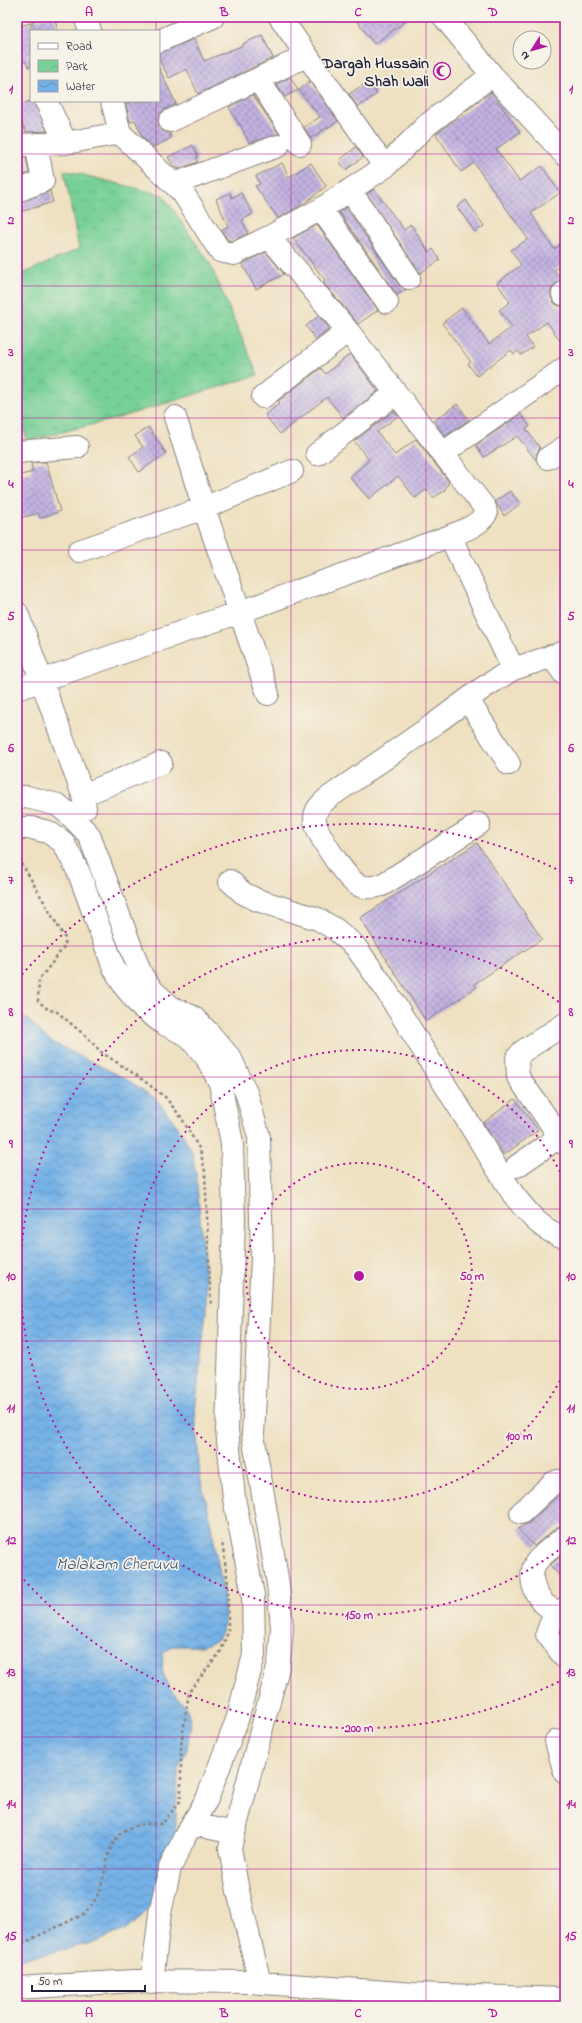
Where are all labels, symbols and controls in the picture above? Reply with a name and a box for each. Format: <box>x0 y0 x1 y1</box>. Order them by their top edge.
text: A <box>85 3 93 22</box>
text: B <box>219 3 229 22</box>
text: C <box>354 3 362 22</box>
text: D <box>487 3 498 22</box>
legend <box>30 30 160 102</box>
north arrow <box>512 30 552 70</box>
text: Road <box>66 38 92 56</box>
text: N <box>516 48 533 63</box>
place label: Dargah Hussain Shah Wali <box>321 52 429 94</box>
text: Park <box>66 58 88 76</box>
mosque icon: Dargah Hussain Shah Wali <box>432 61 452 81</box>
text: Water <box>66 78 95 96</box>
text: 1 <box>9 80 14 99</box>
text: 1 <box>569 80 574 99</box>
text: 2 <box>7 211 15 230</box>
text: 2 <box>567 211 575 230</box>
text: 3 <box>7 343 14 362</box>
text: 3 <box>567 343 574 362</box>
text: 4 <box>7 475 14 494</box>
text: 4 <box>567 475 574 494</box>
text: 5 <box>7 607 15 626</box>
text: 5 <box>567 607 575 626</box>
text: 6 <box>7 739 14 758</box>
text: 6 <box>567 739 574 758</box>
text: 7 <box>8 871 14 890</box>
text: 7 <box>568 871 574 890</box>
text: 8 <box>8 1003 14 1022</box>
text: 8 <box>568 1003 574 1022</box>
text: 9 <box>8 1135 14 1154</box>
text: 9 <box>568 1135 574 1154</box>
text: 10 <box>6 1267 16 1286</box>
text: 10 <box>566 1267 576 1286</box>
text: 50 m <box>460 1268 485 1286</box>
centre of rings <box>352 1269 366 1283</box>
text: 11 <box>7 1399 16 1418</box>
text: 11 <box>567 1399 576 1418</box>
text: 100 m <box>506 1428 533 1446</box>
text: 12 <box>6 1531 17 1550</box>
text: 12 <box>566 1531 577 1550</box>
water label: Malakam Cheruvu <box>56 1552 178 1577</box>
text: 150 m <box>345 1607 374 1625</box>
text: 13 <box>6 1663 16 1682</box>
text: 13 <box>566 1663 576 1682</box>
text: 200 m <box>344 1720 374 1738</box>
text: 14 <box>6 1795 16 1814</box>
text: 14 <box>566 1795 576 1814</box>
text: 15 <box>5 1927 17 1946</box>
text: 15 <box>565 1927 577 1946</box>
scale bar <box>32 1967 145 1993</box>
text: 50 m <box>38 1973 62 1991</box>
text: A <box>85 2004 93 2023</box>
text: B <box>219 2004 229 2023</box>
text: C <box>354 2004 362 2023</box>
text: D <box>487 2004 498 2023</box>

